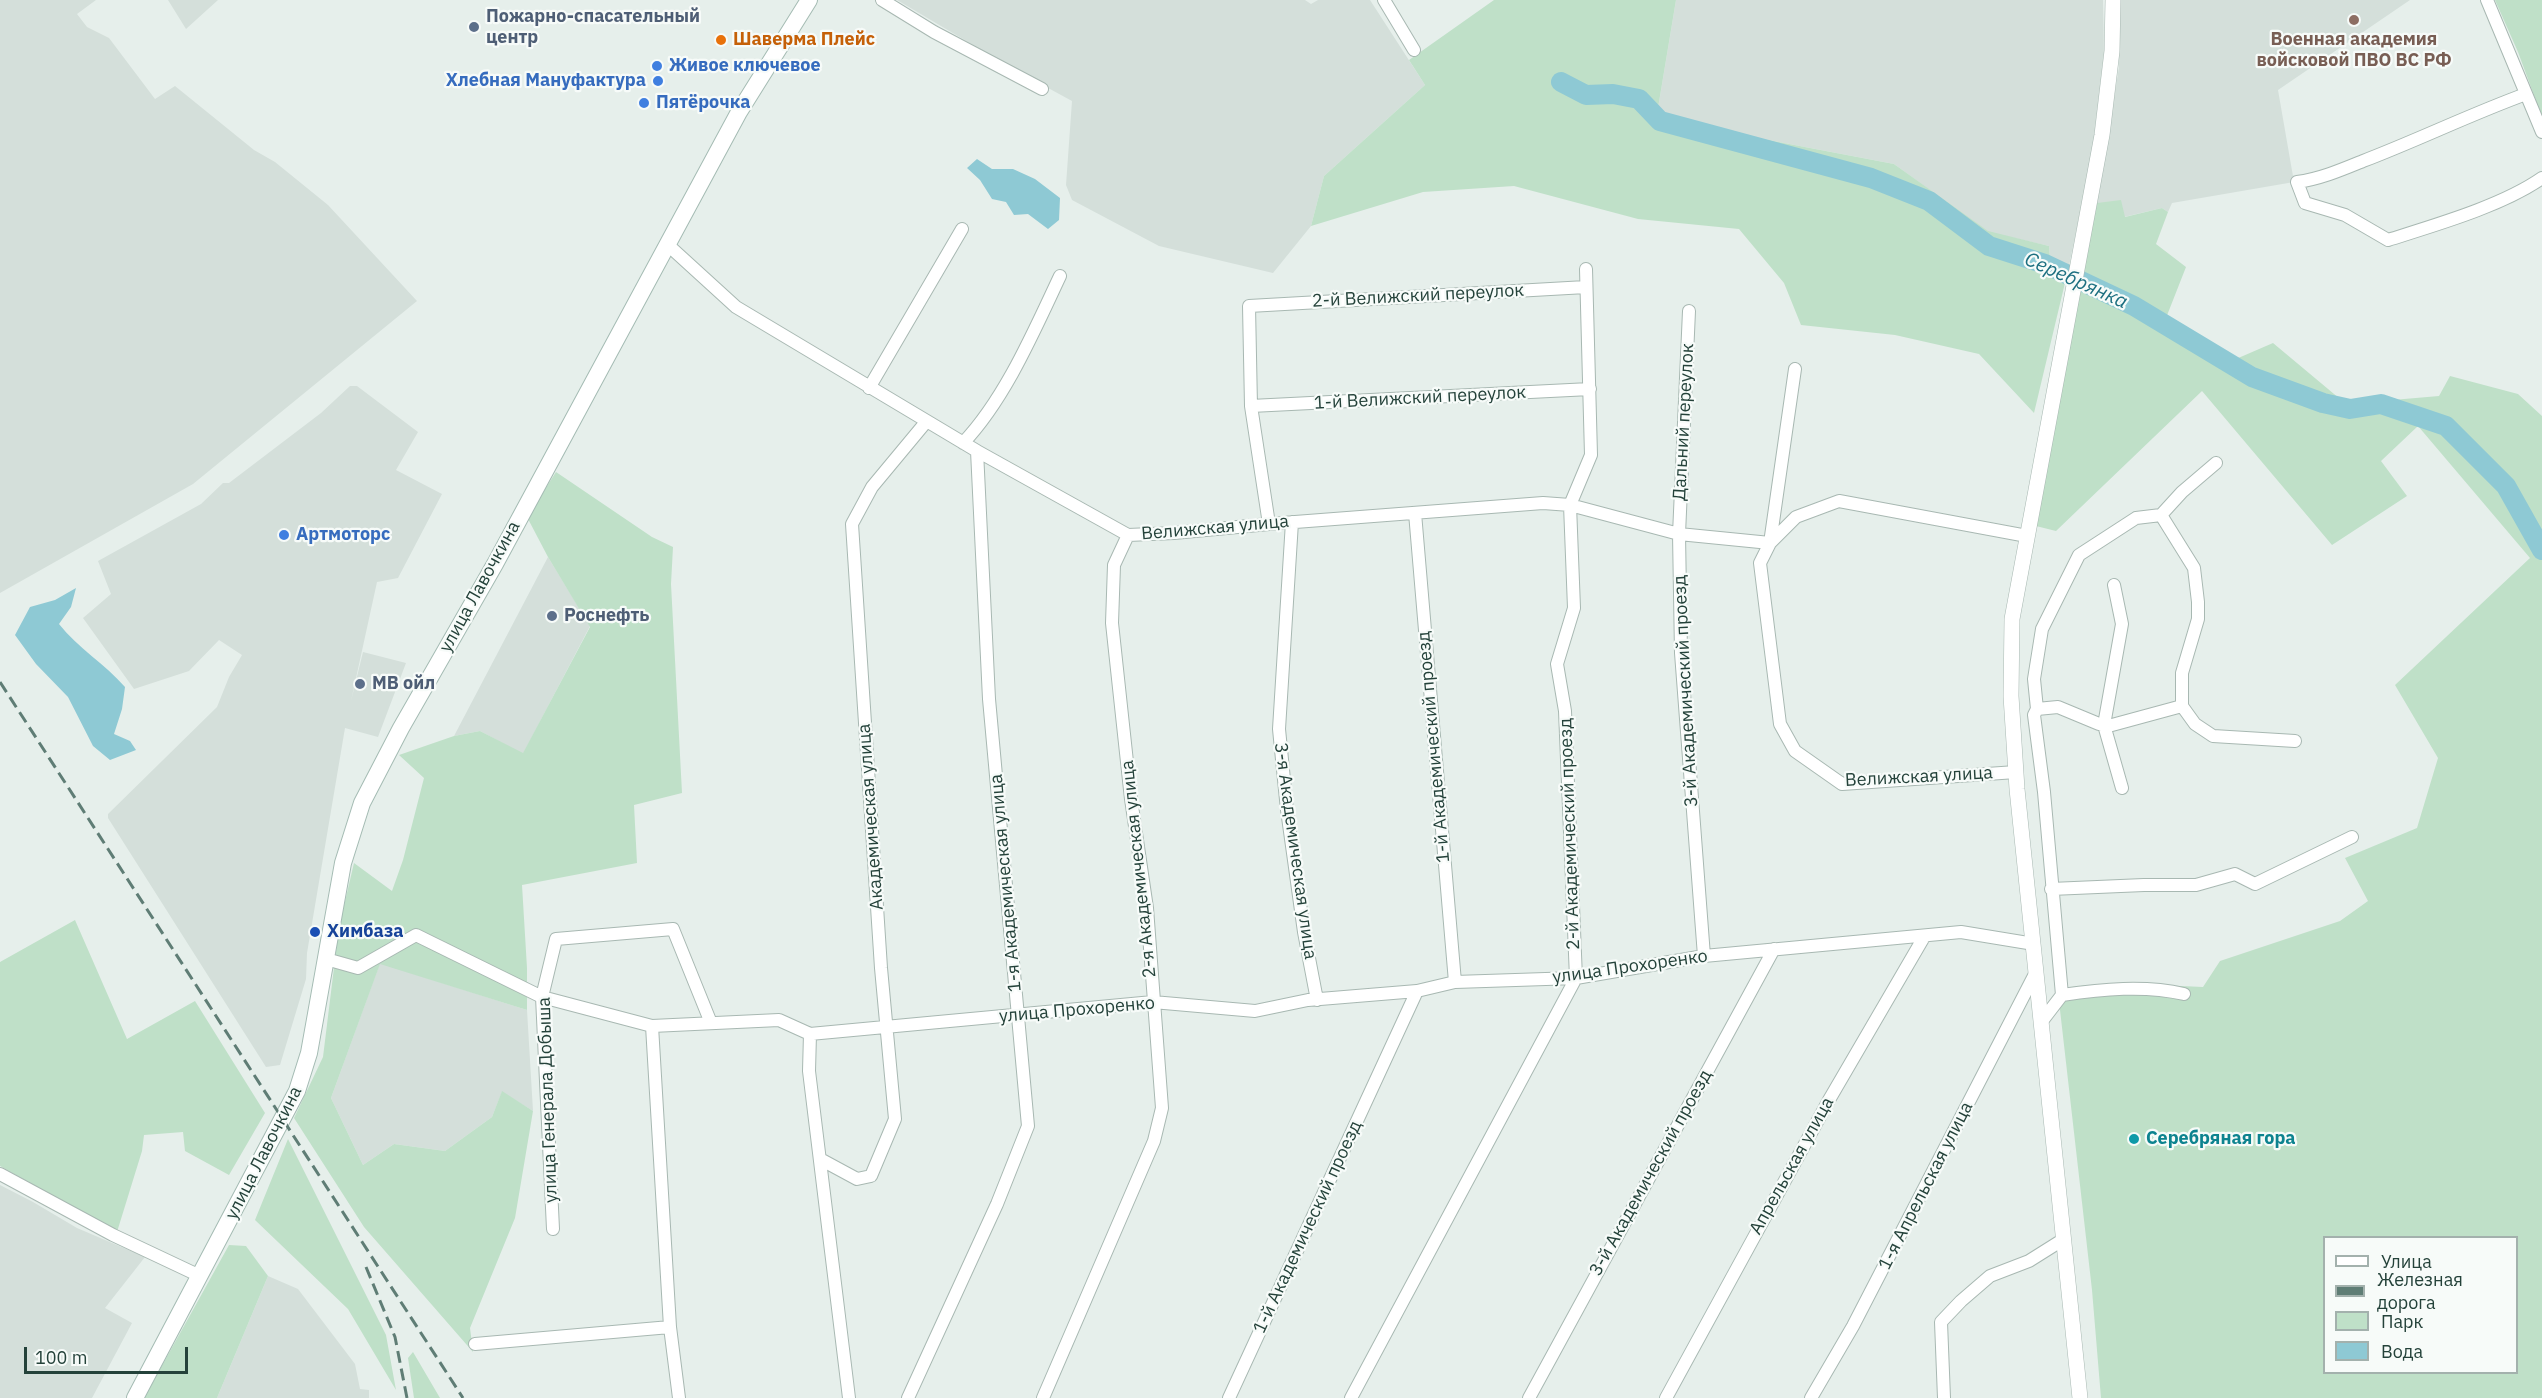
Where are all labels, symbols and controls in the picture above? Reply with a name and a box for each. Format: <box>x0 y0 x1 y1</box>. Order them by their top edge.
place label: Пожарно-спасательный центр <box>486 6 700 48</box>
marker: Военная академия войсковой ПВО ВС РФ <box>2347 13 2361 27</box>
marker: Пожарно-спасательный центр <box>467 20 481 34</box>
place label: Шаверма Плейс <box>733 29 875 51</box>
place label: Военная академия войсковой ПВО ВС РФ <box>2256 29 2452 72</box>
marker: Шаверма Плейс <box>714 33 728 47</box>
place label: Живое ключевое <box>669 55 821 77</box>
marker: Живое ключевое <box>650 59 664 73</box>
place label: Хлебная Мануфактура <box>446 70 646 92</box>
marker: Хлебная Мануфактура <box>651 74 665 88</box>
place label: Пятёрочка <box>656 92 750 114</box>
marker: Пятёрочка <box>637 96 651 110</box>
water label: Серебрянка <box>2021 248 2131 314</box>
street label: 2-й Велижский переулок <box>1311 280 1525 312</box>
street label: Дальний переулок <box>1669 343 1699 501</box>
street label: 1-й Велижский переулок <box>1313 382 1527 414</box>
street label: Велижская улица <box>1140 511 1290 545</box>
street label: улица Лавочкина <box>435 518 525 656</box>
place label: Артмоторс <box>296 524 390 546</box>
marker: Артмоторс <box>277 528 291 542</box>
street label: 3-й Академический проезд <box>1669 574 1703 808</box>
place label: Роснефть <box>564 605 649 627</box>
marker: Роснефть <box>545 609 559 623</box>
street label: 1-й Академический проезд <box>1413 630 1455 864</box>
place label: МВ ойл <box>372 673 435 695</box>
marker: МВ ойл <box>353 677 367 691</box>
street label: 2-й Академический проезд <box>1555 718 1585 950</box>
street label: Академическая улица <box>854 723 888 911</box>
street label: 3-я Академическая улица <box>1269 741 1321 961</box>
street label: 2-я Академическая улица <box>1117 759 1161 979</box>
street label: Велижская улица <box>1844 762 1994 792</box>
street label: 1-я Академическая улица <box>986 773 1026 993</box>
place label: Химбаза <box>327 921 403 943</box>
marker: Химбаза <box>308 925 322 939</box>
street label: улица Прохоренко <box>1551 945 1709 989</box>
street label: улица Прохоренко <box>998 992 1156 1028</box>
street label: улица Генерала Добыша <box>534 997 562 1203</box>
street label: 3-й Академический проезд <box>1585 1066 1717 1280</box>
street label: улица Лавочкина <box>221 1083 307 1223</box>
street label: Апрельская улица <box>1745 1093 1839 1239</box>
street label: 1-я Апрельская улица <box>1874 1098 1978 1274</box>
street label: 1-й Академический проезд <box>1249 1117 1367 1337</box>
place label: Серебряная гора <box>2146 1128 2296 1150</box>
marker: Серебряная гора <box>2127 1132 2141 1146</box>
legend <box>2323 1236 2518 1374</box>
text: Улица <box>2381 1250 2432 1273</box>
text: Железная дорога <box>2377 1268 2463 1314</box>
text: Парк <box>2381 1310 2423 1333</box>
scale bar <box>27 1335 190 1373</box>
text: Вода <box>2381 1340 2423 1363</box>
text: 100 m <box>35 1346 87 1369</box>

